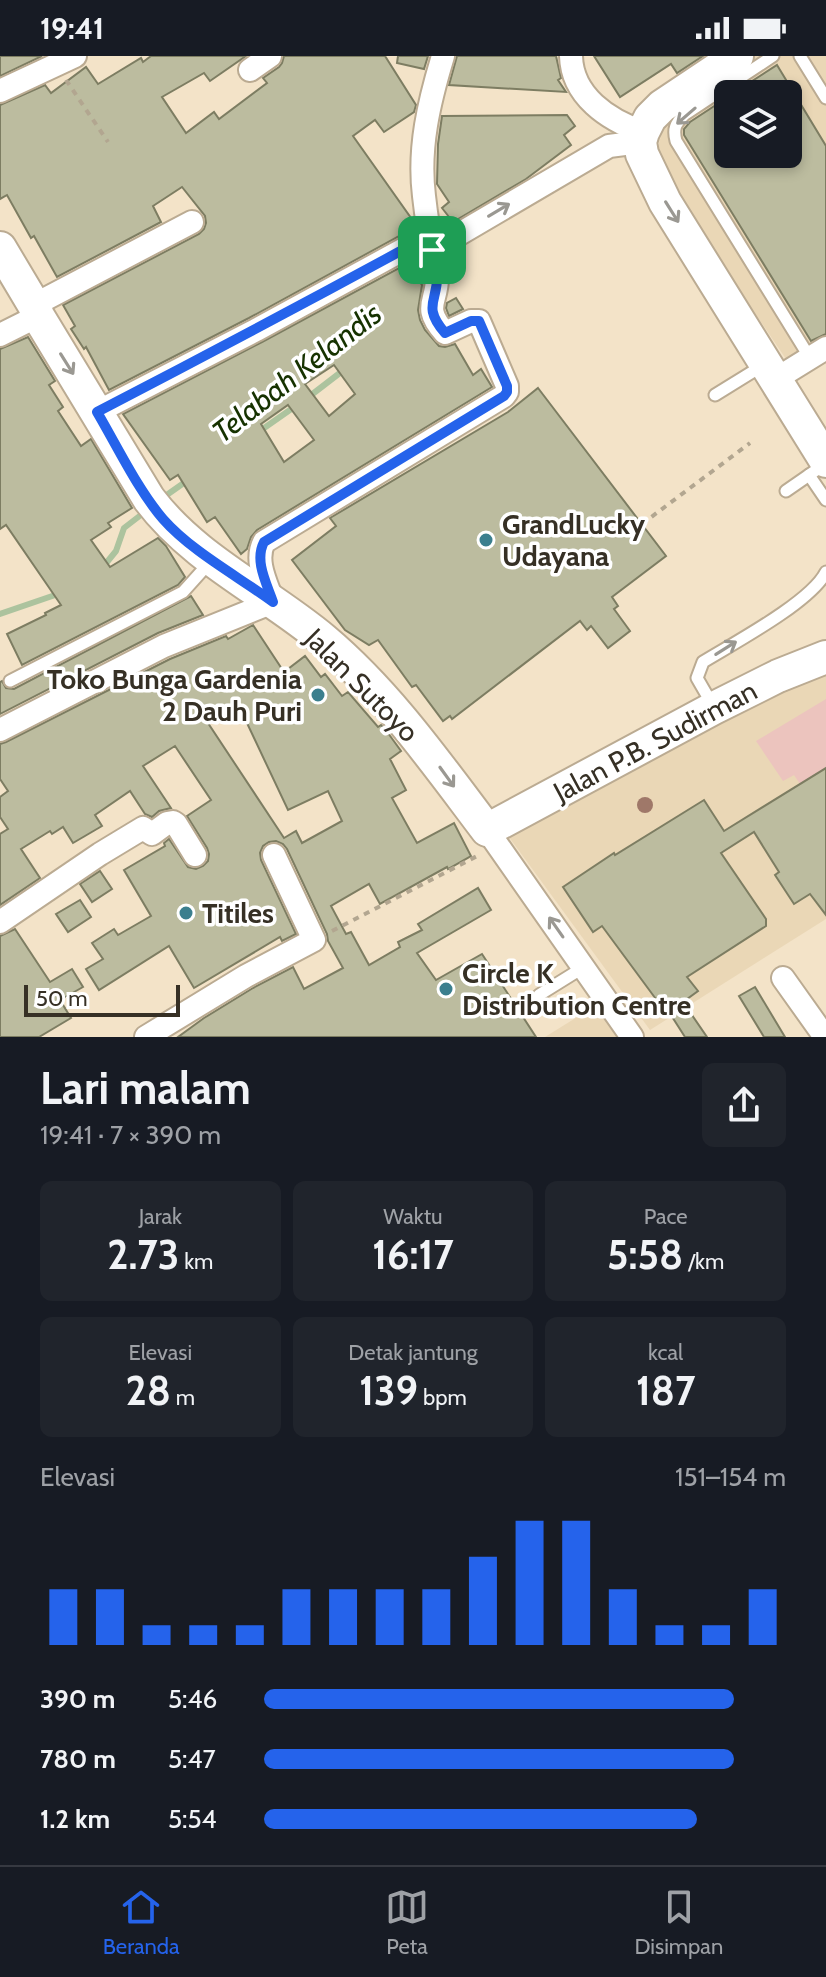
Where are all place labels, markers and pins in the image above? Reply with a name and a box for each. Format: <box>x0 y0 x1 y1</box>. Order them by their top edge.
pin <box>398 216 466 284</box>
place label: GrandLucky Udayana <box>502 507 645 573</box>
marker: GrandLucky Udayana <box>477 531 495 549</box>
place label: Toko Bunga Gardenia 2 Dauh Puri <box>47 662 302 728</box>
marker: Toko Bunga Gardenia 2 Dauh Puri <box>309 686 327 704</box>
place label: Titiles <box>202 896 274 930</box>
marker: Titiles <box>177 904 195 922</box>
place label: Circle K Distribution Centre <box>462 956 691 1022</box>
marker: Circle K Distribution Centre <box>437 980 455 998</box>

